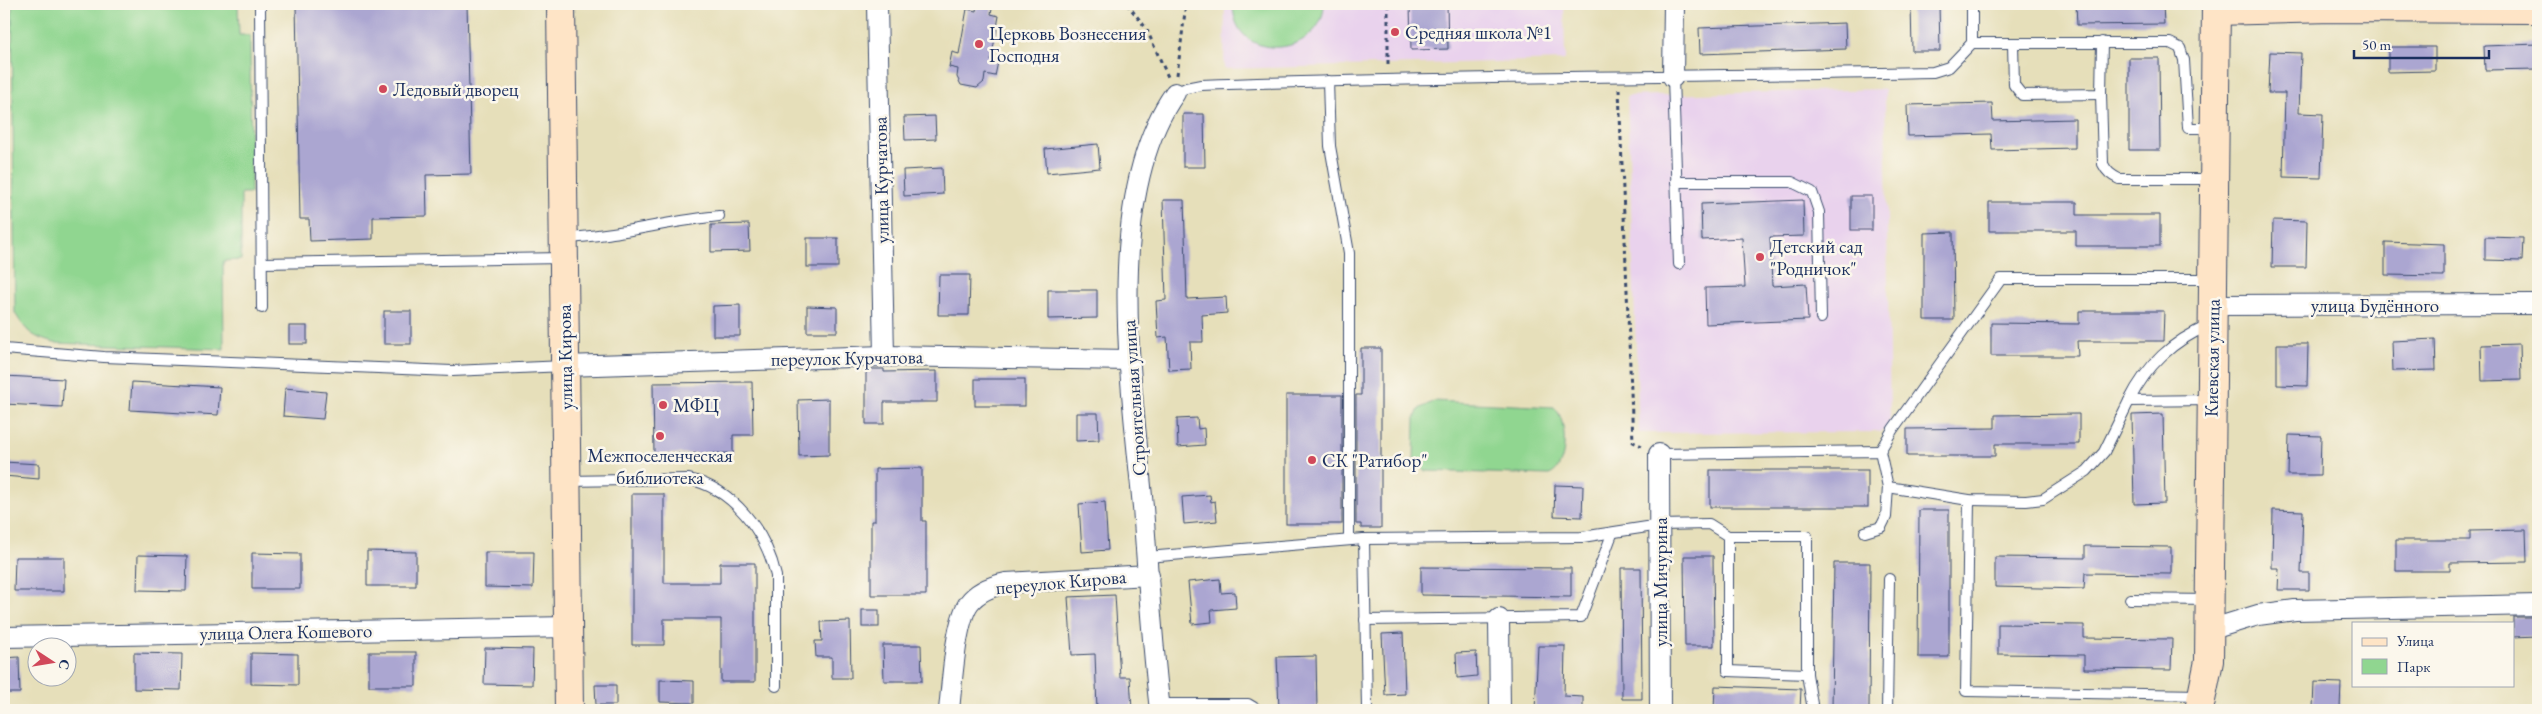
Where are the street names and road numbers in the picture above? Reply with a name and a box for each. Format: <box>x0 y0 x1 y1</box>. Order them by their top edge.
street label: улица Курчатова <box>867 116 895 244</box>
street label: улица Будённого <box>2311 293 2439 318</box>
street label: Киевская улица <box>2198 298 2226 417</box>
street label: улица Кирова <box>552 304 578 410</box>
street label: Строительная улица <box>1116 319 1152 477</box>
street label: переулок Курчатова <box>771 344 924 372</box>
street label: улица Мичурина <box>1648 517 1673 647</box>
street label: переулок Кирова <box>995 564 1128 600</box>
street label: улица Олега Кошевого <box>200 618 372 646</box>

